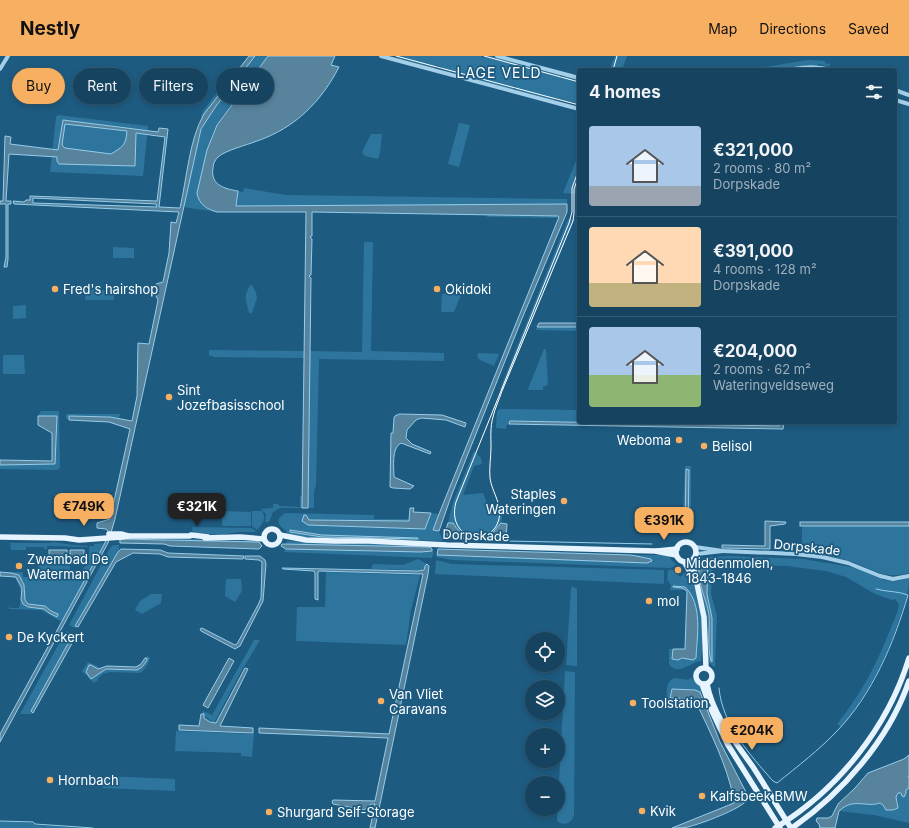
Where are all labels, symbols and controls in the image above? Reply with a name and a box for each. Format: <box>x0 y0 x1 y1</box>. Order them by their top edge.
text: Nestly <box>20 17 80 40</box>
text: Map <box>708 20 737 37</box>
text: Directions <box>759 20 826 37</box>
text: Saved <box>848 20 889 37</box>
district label: LAGE VELD <box>457 64 542 81</box>
chip: Buy <box>12 68 65 104</box>
chip: Rent <box>73 68 131 104</box>
chip: Filters <box>139 68 208 104</box>
chip: New <box>216 68 274 104</box>
icon: filters <box>863 81 885 103</box>
text: 4 homes <box>589 82 661 102</box>
text: €321,000 <box>713 140 793 160</box>
icon: home <box>621 142 669 190</box>
text: 2 rooms · 80 m² <box>713 160 811 176</box>
text: Dorpskade <box>713 176 780 192</box>
text: €391,000 <box>713 241 794 261</box>
icon: home <box>621 243 669 291</box>
text: 4 rooms · 128 m² <box>713 261 817 277</box>
text: Dorpskade <box>713 277 780 293</box>
place label: Fred's hairshop <box>63 281 158 297</box>
place label: Okidoki <box>445 281 491 297</box>
marker: Fred's hairshop <box>50 284 60 294</box>
marker: Okidoki <box>432 284 442 294</box>
text: €204,000 <box>713 341 797 361</box>
icon: home <box>621 343 669 391</box>
text: 2 rooms · 62 m² <box>713 361 811 377</box>
text: Wateringveldseweg <box>713 377 834 393</box>
place label: Sint Jozefbasisschool <box>177 382 284 413</box>
marker: Sint Jozefbasisschool <box>164 392 174 402</box>
place label: Weboma <box>617 432 671 448</box>
marker: Weboma <box>674 435 684 445</box>
place label: Belisol <box>712 438 752 454</box>
marker: Belisol <box>699 441 709 451</box>
place label: Staples Wateringen <box>486 486 556 517</box>
pin: €749K <box>56 493 112 527</box>
pin: €321K <box>169 493 225 527</box>
marker: Staples Wateringen <box>559 496 569 506</box>
text: €749K <box>63 498 105 514</box>
text: €321K <box>177 498 217 514</box>
pin: €391K <box>636 507 692 541</box>
text: €391K <box>644 512 684 528</box>
street label: Dorpskade <box>442 526 510 544</box>
street label: Dorpskade <box>773 536 841 558</box>
place label: Zwembad De Waterman <box>27 551 109 582</box>
place label: Middenmolen, 1843-1846 <box>686 555 773 586</box>
marker: Zwembad De Waterman <box>14 561 24 571</box>
marker: Middenmolen, 1843-1846 <box>673 565 683 575</box>
place label: mol <box>657 593 679 609</box>
marker: mol <box>644 596 654 606</box>
place label: De Kyckert <box>17 629 84 645</box>
marker: De Kyckert <box>4 632 14 642</box>
map controls <box>525 632 565 816</box>
button: locate <box>525 632 565 672</box>
button: layers <box>525 680 565 720</box>
place label: Van Vliet Caravans <box>389 686 447 717</box>
place label: Toolstation <box>641 695 708 711</box>
marker: Van Vliet Caravans <box>376 696 386 706</box>
marker: Toolstation <box>628 698 638 708</box>
pin: €204K <box>724 717 780 751</box>
text: €204K <box>730 722 774 738</box>
button: + <box>525 728 565 768</box>
place label: Hornbach <box>58 772 119 788</box>
marker: Hornbach <box>45 775 55 785</box>
button: − <box>525 776 565 816</box>
place label: Kalfsbeek BMW <box>710 788 808 804</box>
marker: Kalfsbeek BMW <box>697 791 707 801</box>
place label: Kvik <box>650 803 676 819</box>
place label: Shurgard Self-Storage <box>277 804 414 820</box>
marker: Kvik <box>637 806 647 816</box>
marker: Shurgard Self-Storage <box>264 807 274 817</box>

